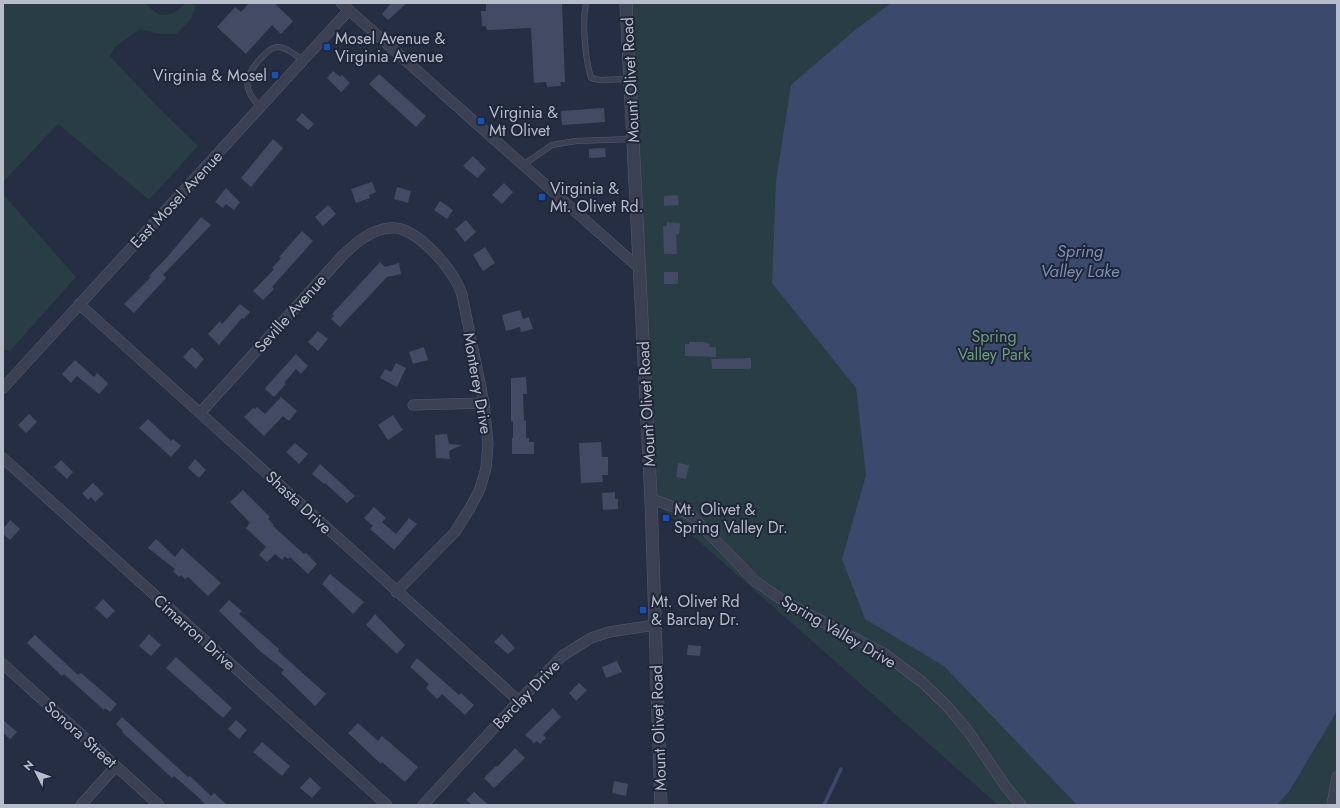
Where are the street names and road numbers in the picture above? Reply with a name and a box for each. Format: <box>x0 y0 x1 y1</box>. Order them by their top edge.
street label: Mount Olivet Road <box>616 17 645 143</box>
street label: East Mosel Avenue <box>125 145 228 253</box>
street label: Seville Avenue <box>249 269 332 358</box>
street label: Monterey Drive <box>457 330 498 436</box>
street label: Mount Olivet Road <box>632 341 661 467</box>
street label: Shasta Drive <box>260 466 337 539</box>
street label: Cimarron Drive <box>148 589 241 676</box>
street label: Spring Valley Drive <box>777 589 900 674</box>
street label: Barclay Drive <box>487 655 565 734</box>
street label: Mount Olivet Road <box>645 665 672 791</box>
street label: Sonora Street <box>39 695 122 773</box>

